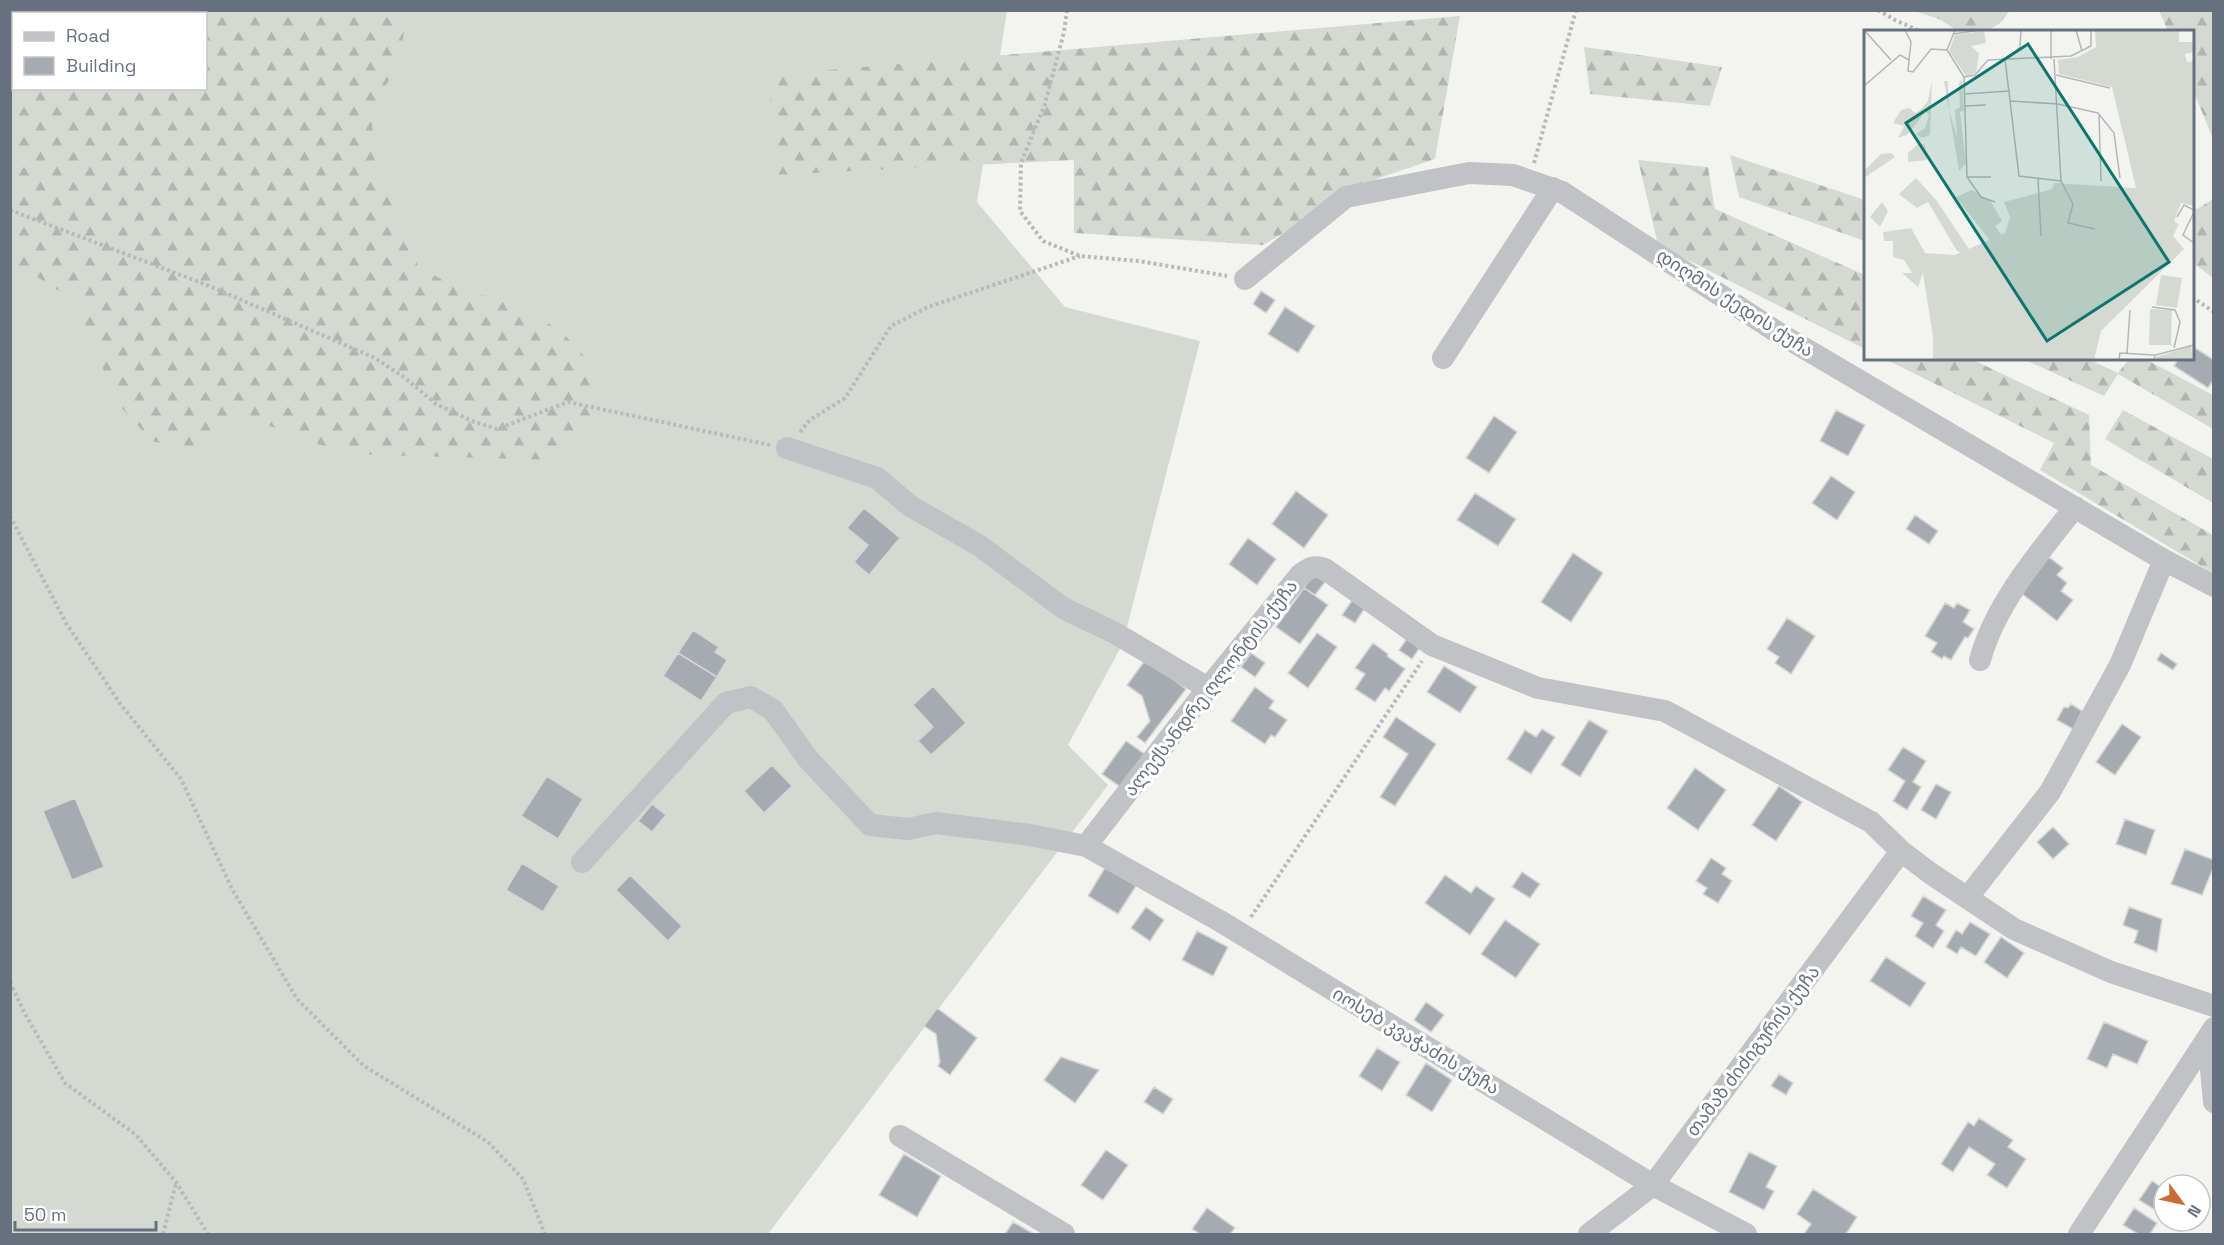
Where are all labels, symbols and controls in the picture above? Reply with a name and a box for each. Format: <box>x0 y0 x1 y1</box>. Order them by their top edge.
legend <box>12 12 207 90</box>
text: Road <box>66 24 110 47</box>
inset map <box>1864 30 2194 360</box>
text: Building <box>66 54 136 77</box>
street label: დიღმის ქედის ქუჩა <box>1653 243 1818 362</box>
street label: ალექსანდრე ღლონტის ქუჩა <box>1119 575 1302 801</box>
street label: თამაზ ძიძიგურის ქუჩა <box>1681 961 1824 1141</box>
street label: იოსებ კვაჭაძის ქუჩა <box>1329 982 1504 1099</box>
north arrow <box>2152 1173 2212 1233</box>
scale bar <box>15 1194 156 1232</box>
text: N <box>2182 1201 2206 1221</box>
text: 50 m <box>24 1203 66 1226</box>

